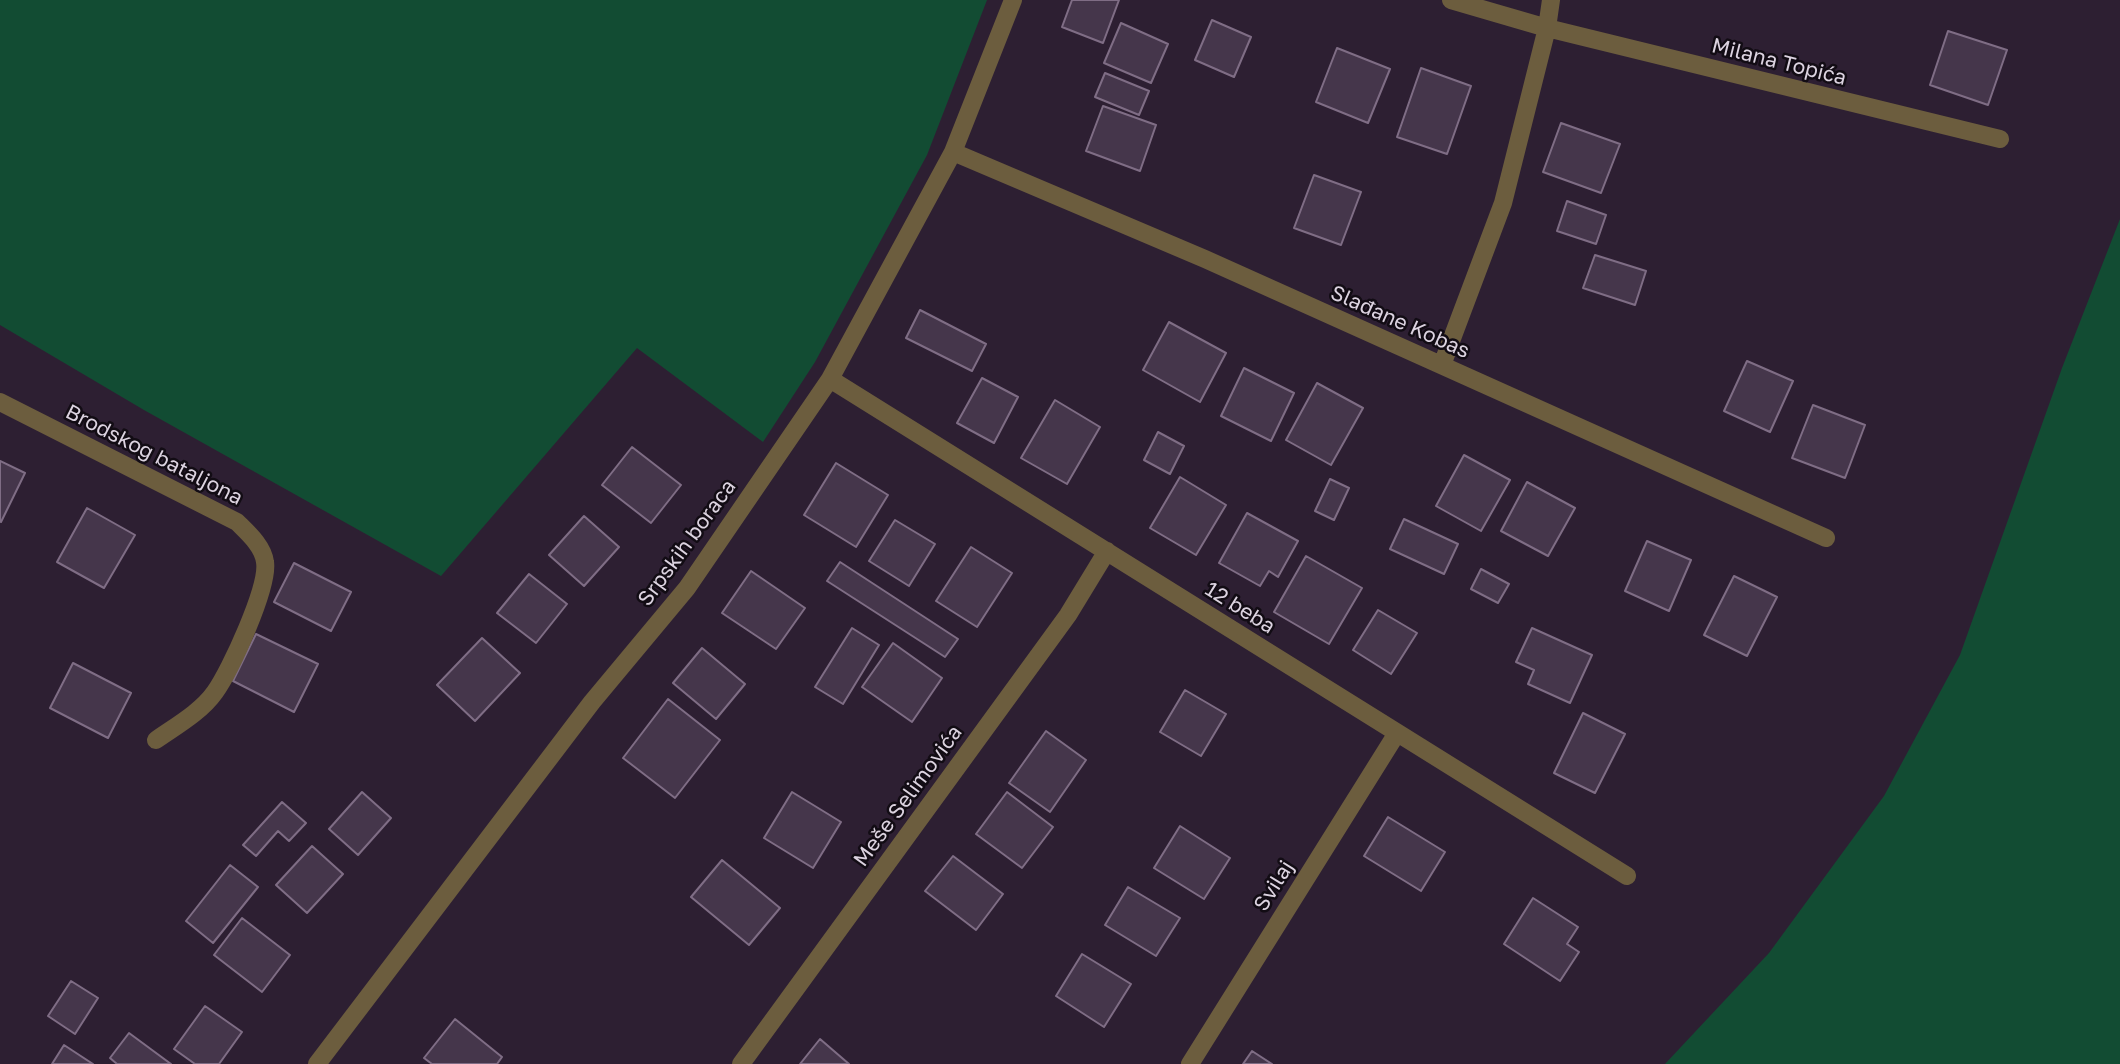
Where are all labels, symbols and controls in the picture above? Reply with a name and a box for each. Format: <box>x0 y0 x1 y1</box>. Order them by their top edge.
street label: Milana Topića <box>1709 33 1849 91</box>
street label: Slađane Kobas <box>1326 280 1474 364</box>
street label: Brodskog bataljona <box>61 399 247 511</box>
street label: Srpskih boraca <box>633 475 741 611</box>
street label: 12 beba <box>1200 577 1280 639</box>
street label: Meše Selimovića <box>848 721 968 871</box>
street label: Svilaj <box>1249 856 1299 916</box>

